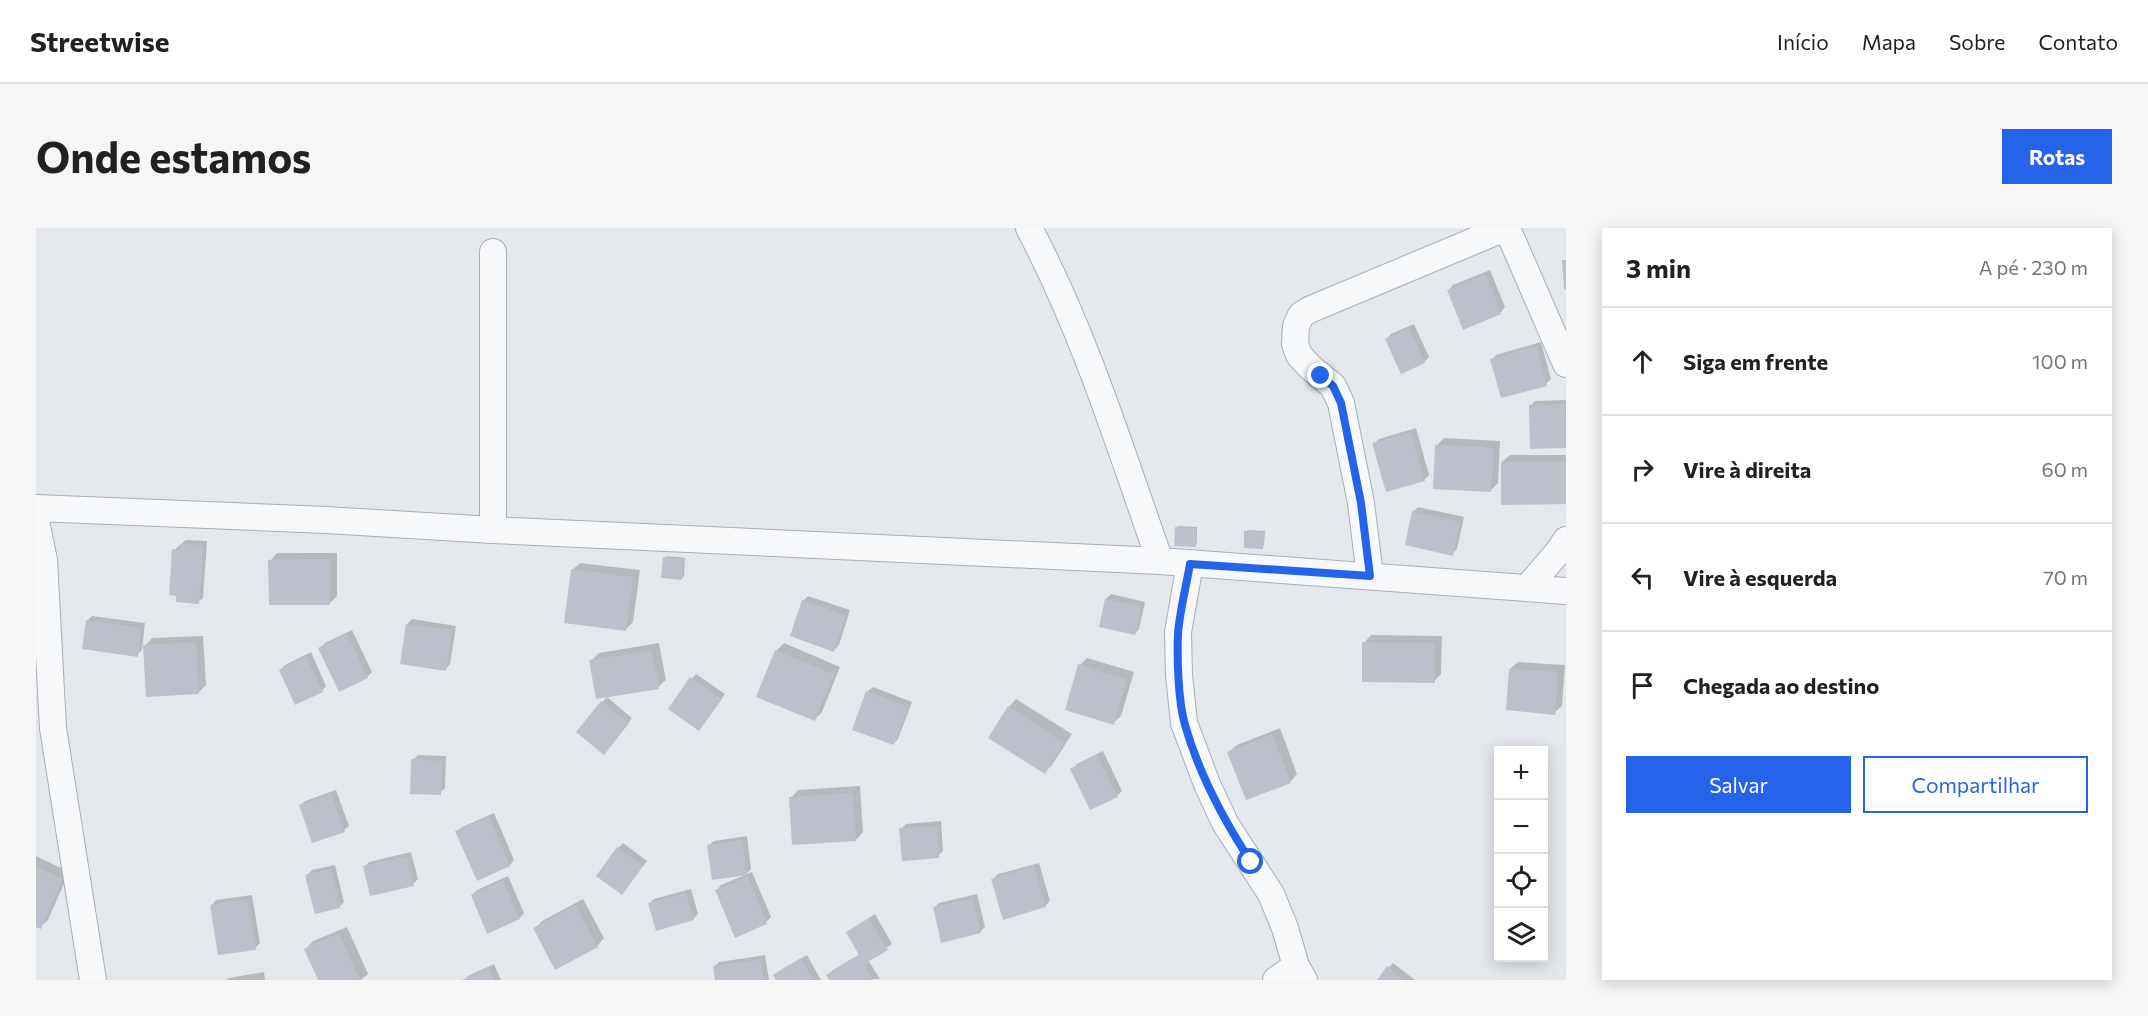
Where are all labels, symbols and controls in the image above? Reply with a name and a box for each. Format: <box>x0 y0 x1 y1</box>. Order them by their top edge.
text: Streetwise <box>30 24 170 58</box>
text: Início <box>1777 29 1829 54</box>
text: Mapa <box>1862 29 1916 54</box>
text: Sobre <box>1949 29 2005 54</box>
text: Contato <box>2038 29 2118 54</box>
button: Rotas <box>2002 129 2112 184</box>
text: Onde estamos <box>36 130 311 182</box>
text: 3 min <box>1626 252 1691 283</box>
text: A pé · 230 m <box>1979 255 2088 279</box>
icon: ahead <box>1626 345 1659 378</box>
text: Siga em frente <box>1683 348 1828 375</box>
text: 100 m <box>2032 349 2088 373</box>
route end <box>1307 362 1333 388</box>
icon: right <box>1626 453 1659 486</box>
text: Vire à direita <box>1683 456 1811 483</box>
text: 60 m <box>2042 457 2088 481</box>
icon: left <box>1626 561 1659 594</box>
text: Vire à esquerda <box>1683 564 1837 591</box>
text: 70 m <box>2043 565 2088 589</box>
icon: arrive <box>1626 669 1659 702</box>
text: Chegada ao destino <box>1683 672 1879 699</box>
map controls <box>1494 746 1548 962</box>
button: + <box>1494 746 1548 800</box>
button: Salvar <box>1626 756 1851 813</box>
button: Compartilhar <box>1863 756 2088 813</box>
button: − <box>1494 800 1548 854</box>
route start <box>1237 848 1263 874</box>
button: locate <box>1494 854 1548 908</box>
button: layers <box>1494 908 1548 962</box>

